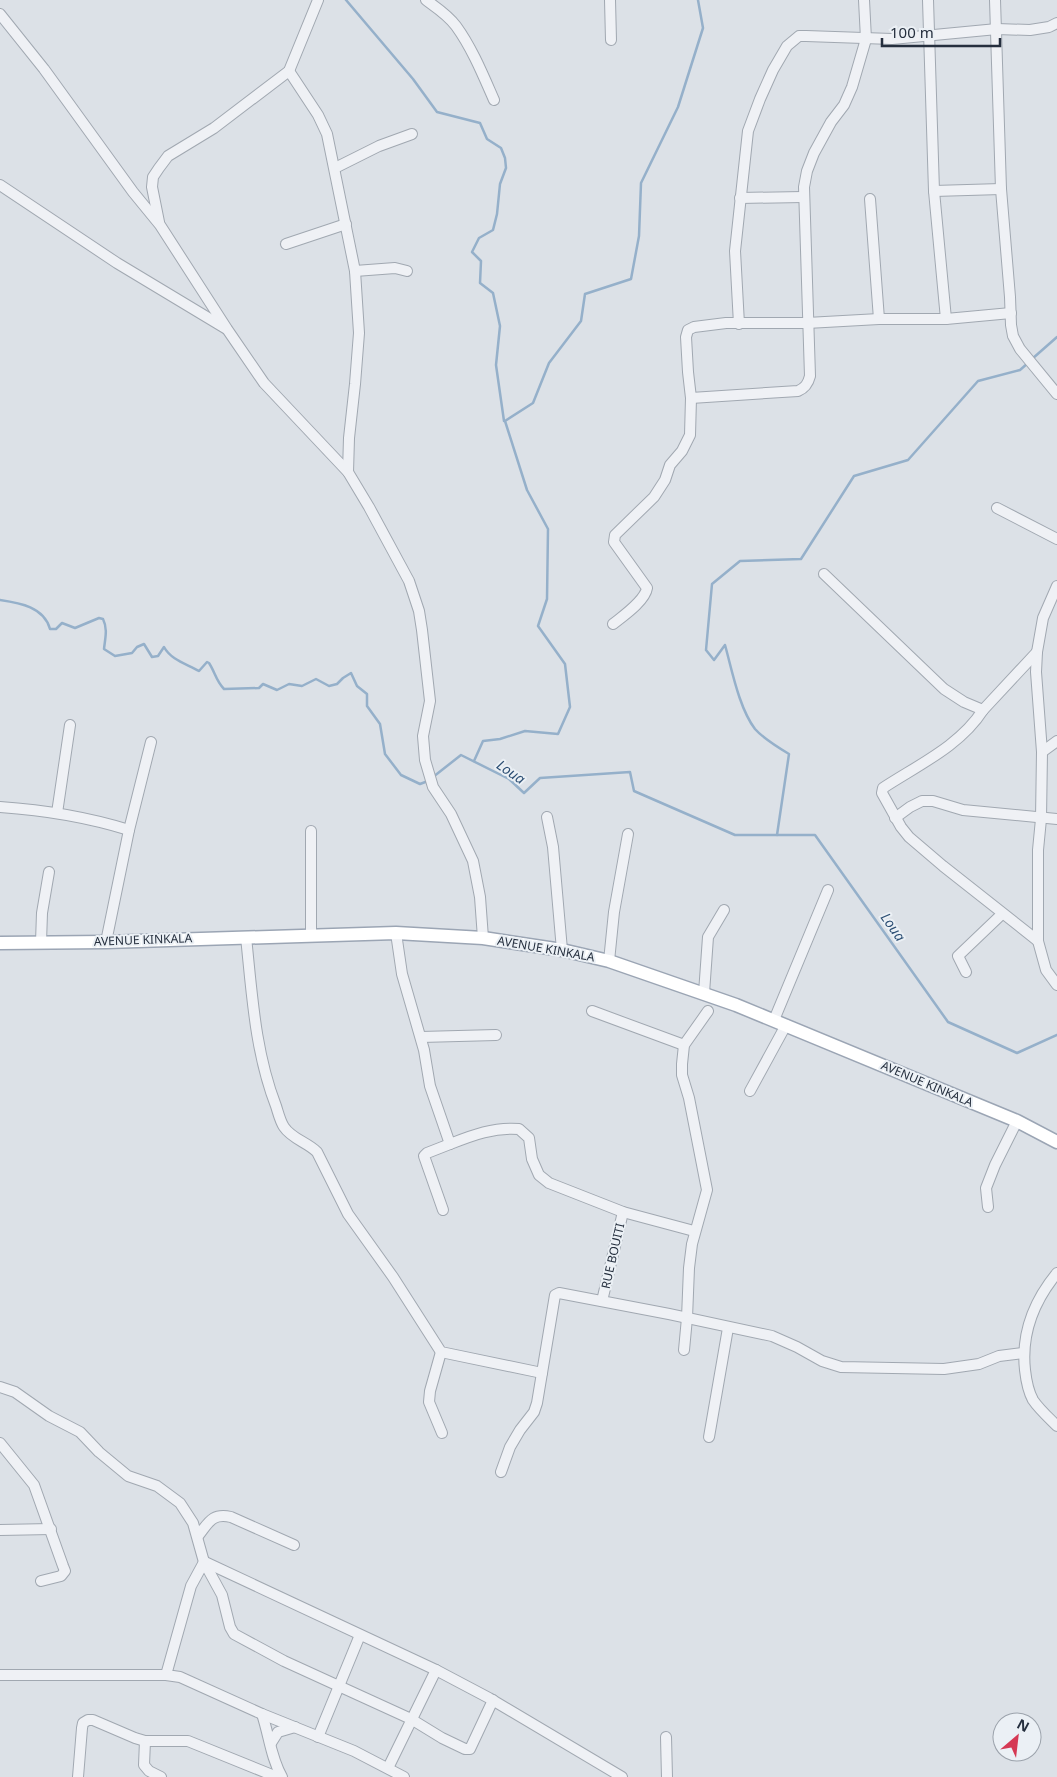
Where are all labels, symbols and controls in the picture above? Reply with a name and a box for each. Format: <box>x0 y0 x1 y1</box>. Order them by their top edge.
scale bar <box>882 15 1000 47</box>
text: 100 m <box>890 22 934 42</box>
water label: Loua <box>493 755 529 788</box>
water label: Loua <box>877 909 910 945</box>
street label: AVENUE KINKALA <box>94 929 193 950</box>
street label: AVENUE KINKALA <box>496 932 596 965</box>
street label: AVENUE KINKALA <box>879 1056 976 1111</box>
street label: RUE BOUITI <box>597 1221 628 1290</box>
north arrow <box>992 1712 1042 1762</box>
text: N <box>1014 1714 1033 1736</box>

